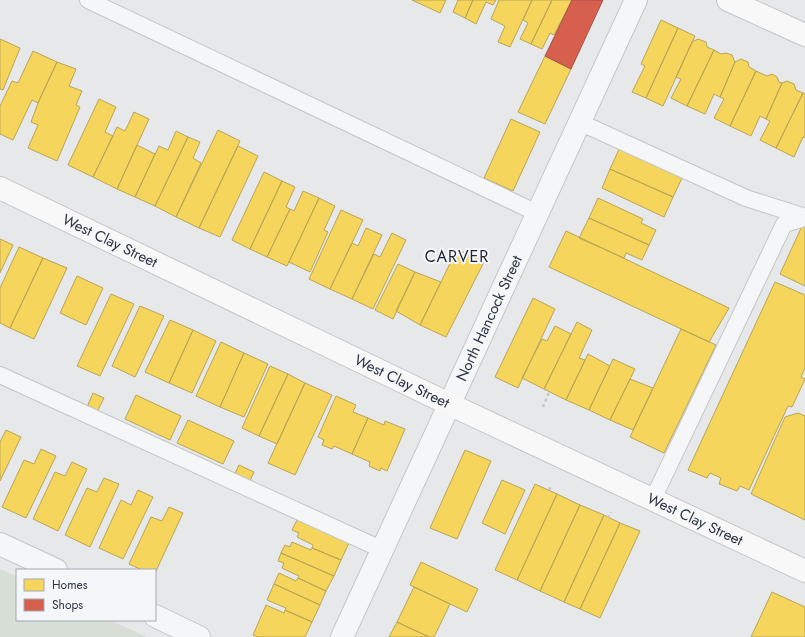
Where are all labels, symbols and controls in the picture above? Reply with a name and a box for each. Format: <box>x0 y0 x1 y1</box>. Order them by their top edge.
street label: West Clay Street <box>59 209 162 273</box>
district label: CARVER <box>425 245 489 268</box>
street label: North Hancock Street <box>451 251 528 385</box>
street label: West Clay Street <box>351 349 454 414</box>
street label: West Clay Street <box>644 487 747 551</box>
legend <box>16 569 156 621</box>
text: Homes <box>52 576 88 594</box>
text: Shops <box>52 596 83 614</box>

